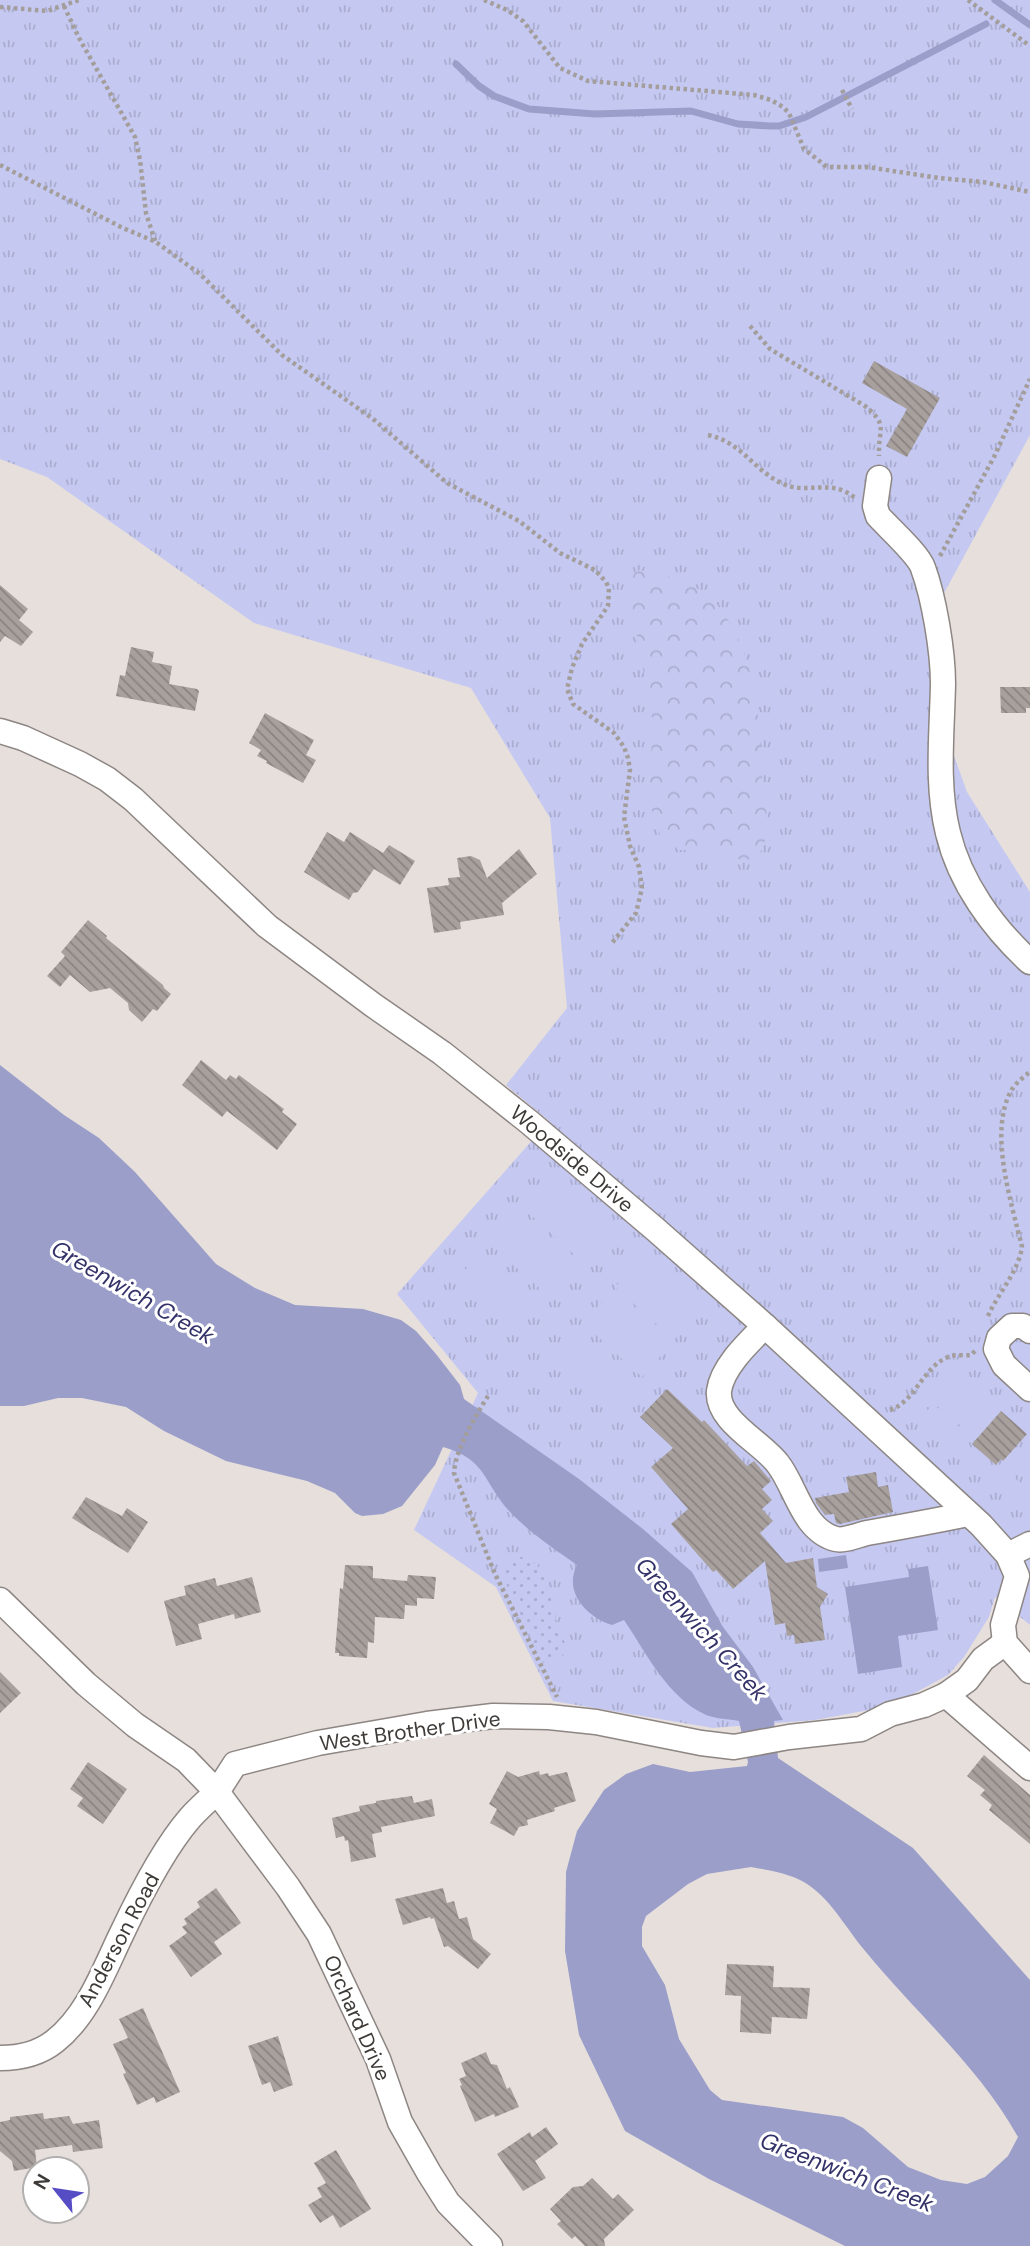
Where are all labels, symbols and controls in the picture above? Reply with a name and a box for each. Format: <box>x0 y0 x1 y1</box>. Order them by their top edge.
street label: Woodside Drive <box>504 1099 640 1219</box>
water label: Greenwich Creek <box>46 1233 220 1351</box>
water label: Greenwich Creek <box>629 1551 775 1707</box>
street label: West Brother Drive <box>318 1704 502 1758</box>
street label: Anderson Road <box>72 1868 166 2012</box>
street label: Orchard Drive <box>317 1951 397 2085</box>
water label: Greenwich Creek <box>756 2125 938 2219</box>
north arrow <box>21 2155 91 2225</box>
text: N <box>27 2169 56 2194</box>

